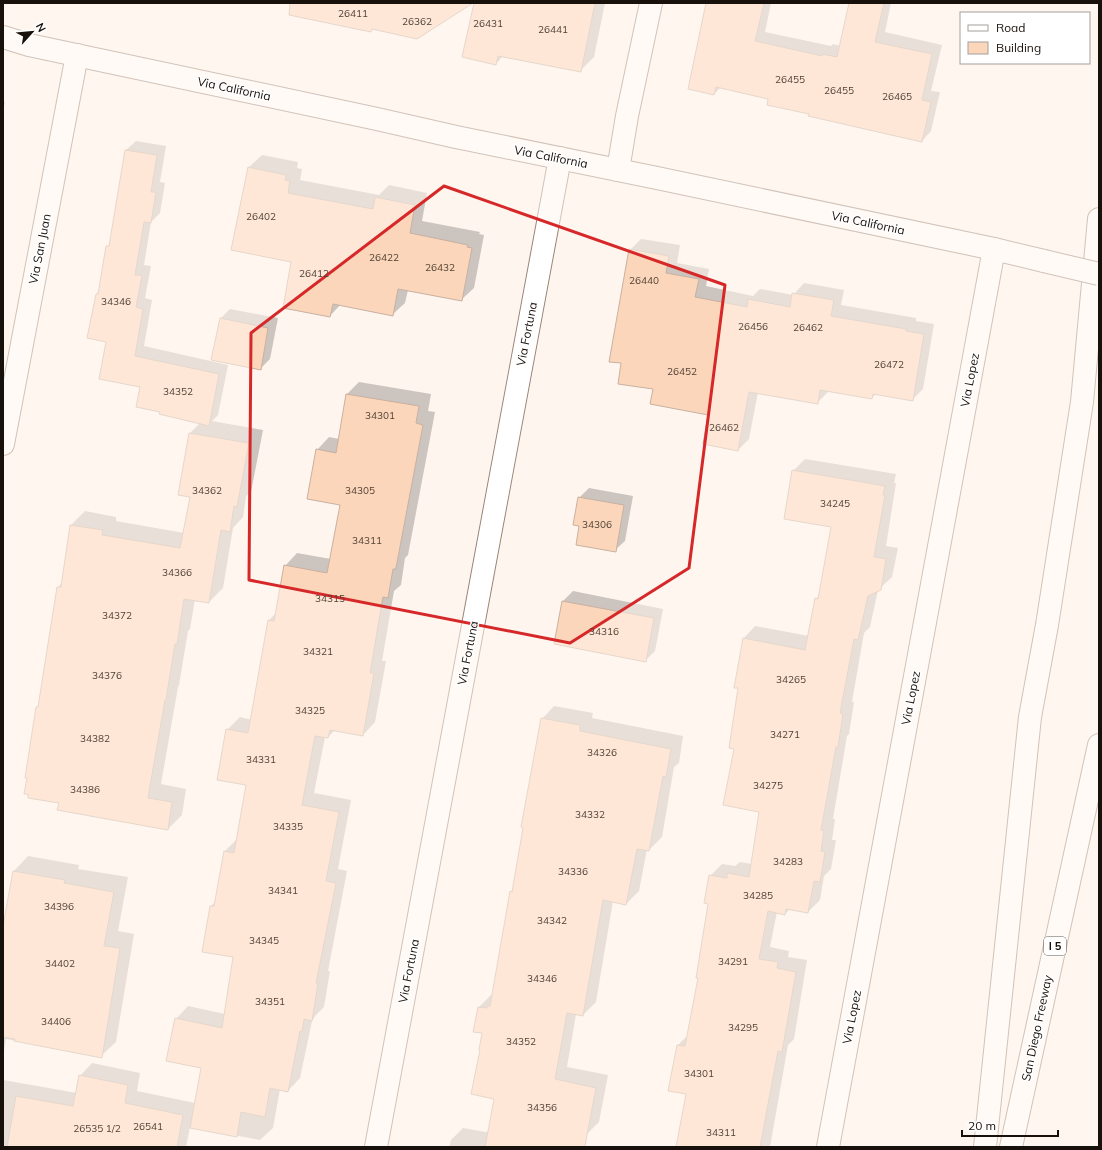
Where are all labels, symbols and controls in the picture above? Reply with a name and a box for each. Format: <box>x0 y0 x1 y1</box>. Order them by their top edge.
house number: 26411 <box>338 7 368 20</box>
north arrow <box>12 12 52 52</box>
legend <box>960 12 1090 64</box>
house number: 26362 <box>402 15 432 28</box>
house number: 26431 <box>473 17 503 30</box>
text: Road <box>996 20 1025 35</box>
text: N <box>33 21 49 34</box>
house number: 26441 <box>538 23 568 36</box>
text: Building <box>996 40 1041 55</box>
street label: Via California <box>196 73 272 104</box>
house number: 26455 <box>775 73 805 86</box>
house number: 26455 <box>824 84 854 97</box>
house number: 26465 <box>882 90 912 103</box>
street label: Via California <box>513 142 589 171</box>
street label: Via California <box>830 207 906 238</box>
house number: 26402 <box>246 210 276 223</box>
street label: Via San Juan <box>25 212 54 285</box>
house number: 26422 <box>369 251 399 264</box>
house number: 26432 <box>425 261 455 274</box>
house number: 26412 <box>299 267 329 280</box>
house number: 26440 <box>629 274 659 287</box>
house number: 34346 <box>101 295 131 308</box>
street label: Via Fortuna <box>513 301 540 367</box>
house number: 26456 <box>738 320 768 333</box>
house number: 26462 <box>793 321 823 334</box>
street label: Via Lopez <box>957 352 982 408</box>
house number: 26472 <box>874 358 904 371</box>
house number: 26452 <box>667 365 697 378</box>
house number: 34352 <box>163 385 193 398</box>
house number: 34301 <box>365 409 395 422</box>
house number: 26462 <box>709 421 739 434</box>
house number: 34362 <box>192 484 222 497</box>
house number: 34305 <box>345 484 375 497</box>
house number: 34245 <box>820 497 850 510</box>
house number: 34306 <box>582 518 612 531</box>
house number: 34311 <box>352 534 382 547</box>
house number: 34366 <box>162 566 192 579</box>
house number: 34315 <box>315 592 345 605</box>
house number: 34372 <box>102 609 132 622</box>
street label: Via Fortuna <box>454 620 481 686</box>
house number: 34316 <box>589 625 619 638</box>
house number: 34321 <box>303 645 333 658</box>
house number: 34376 <box>92 669 122 682</box>
street label: Via Lopez <box>898 670 923 726</box>
house number: 34265 <box>776 673 806 686</box>
house number: 34325 <box>295 704 325 717</box>
house number: 34271 <box>770 728 800 741</box>
house number: 34382 <box>80 732 110 745</box>
house number: 34326 <box>587 746 617 759</box>
house number: 34331 <box>246 753 276 766</box>
house number: 34275 <box>753 779 783 792</box>
house number: 34386 <box>70 783 100 796</box>
house number: 34332 <box>575 808 605 821</box>
house number: 34335 <box>273 820 303 833</box>
house number: 34283 <box>773 855 803 868</box>
house number: 34336 <box>558 865 588 878</box>
house number: 34341 <box>268 884 298 897</box>
house number: 34285 <box>743 889 773 902</box>
house number: 34396 <box>44 900 74 913</box>
house number: 34342 <box>537 914 567 927</box>
house number: 34345 <box>249 934 279 947</box>
road number: I 5 <box>1044 937 1066 955</box>
street label: Via Fortuna <box>395 938 422 1004</box>
house number: 34291 <box>718 955 748 968</box>
house number: 34402 <box>45 957 75 970</box>
house number: 34346 <box>527 972 557 985</box>
street label: San Diego Freeway <box>1018 973 1055 1082</box>
street label: Via Lopez <box>839 989 864 1045</box>
house number: 34351 <box>255 995 285 1008</box>
house number: 34406 <box>41 1015 71 1028</box>
house number: 34295 <box>728 1021 758 1034</box>
house number: 34352 <box>506 1035 536 1048</box>
house number: 34301 <box>684 1067 714 1080</box>
house number: 34356 <box>527 1101 557 1114</box>
scale bar <box>962 1112 1058 1138</box>
text: 20 m <box>968 1118 996 1133</box>
house number: 26541 <box>133 1120 163 1133</box>
house number: 26535 1/2 <box>73 1122 121 1135</box>
house number: 34311 <box>706 1126 736 1139</box>

